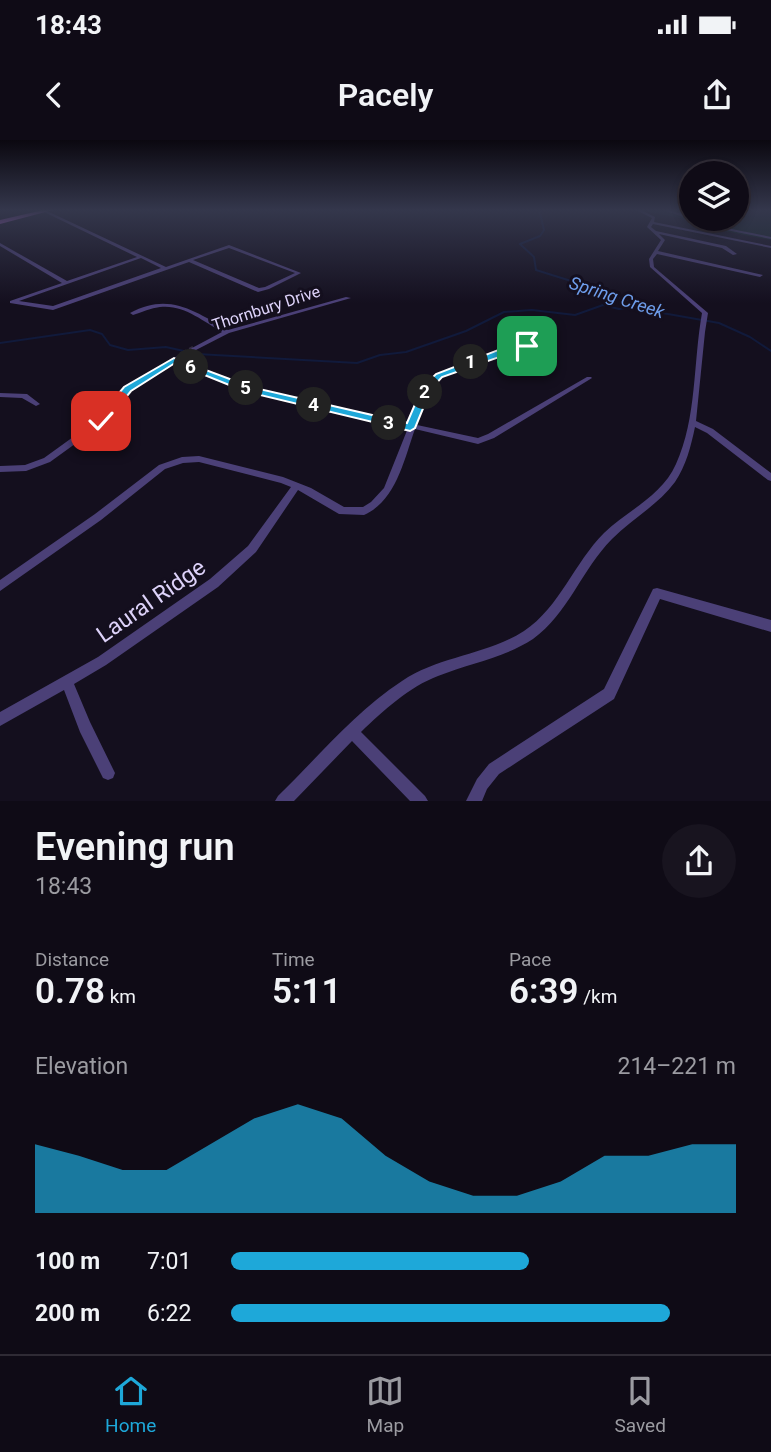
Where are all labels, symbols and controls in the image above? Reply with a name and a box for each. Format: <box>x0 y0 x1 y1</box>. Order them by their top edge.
text: 18:43 <box>35 10 102 40</box>
icon: back <box>35 76 73 114</box>
text: Pacely <box>338 76 433 114</box>
icon: share <box>698 76 736 114</box>
map controls <box>679 161 749 231</box>
button: layers <box>679 161 749 231</box>
water label: Spring Creek <box>567 272 668 323</box>
street label: Thornbury Drive <box>210 282 322 334</box>
pin <box>497 316 557 376</box>
icon: arrive <box>508 327 546 365</box>
pin: 1 <box>454 344 489 380</box>
pin: 6 <box>174 350 208 384</box>
text: 1 <box>465 350 476 373</box>
text: 6 <box>185 355 196 378</box>
pin: 5 <box>229 370 264 406</box>
pin: 2 <box>408 374 442 410</box>
text: 5 <box>240 376 251 399</box>
text: 2 <box>419 380 430 403</box>
pin: 4 <box>296 387 332 422</box>
pin <box>71 391 131 451</box>
text: 4 <box>308 393 319 416</box>
icon: check <box>82 402 120 440</box>
pin: 3 <box>372 406 406 440</box>
text: 3 <box>383 411 394 434</box>
street label: Laural Ridge <box>91 554 211 648</box>
button: share <box>662 824 736 898</box>
text: Evening run <box>35 825 235 869</box>
text: 18:43 <box>35 873 92 900</box>
text: Distance <box>35 948 109 971</box>
text: Time <box>272 948 315 971</box>
text: Pace <box>509 948 551 971</box>
text: 0.78 <box>35 971 105 1012</box>
text: 5:11 <box>272 971 342 1012</box>
text: 6:39 <box>509 971 579 1012</box>
text: km <box>105 985 136 1008</box>
text: /km <box>579 985 617 1008</box>
text: Elevation <box>35 1053 128 1080</box>
text: 214–221 m <box>617 1053 736 1080</box>
text: 100 m <box>35 1248 100 1275</box>
text: 7:01 <box>147 1248 191 1275</box>
text: 200 m <box>35 1300 100 1327</box>
text: 6:22 <box>147 1300 191 1327</box>
tab: Home <box>105 1372 156 1437</box>
tab: Map <box>366 1372 404 1437</box>
tab: Saved <box>615 1372 666 1437</box>

